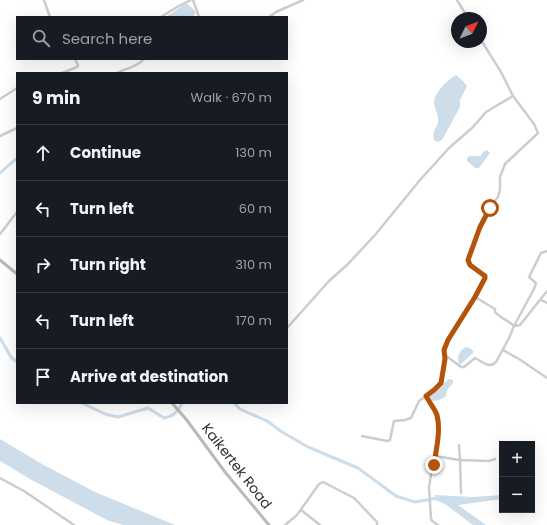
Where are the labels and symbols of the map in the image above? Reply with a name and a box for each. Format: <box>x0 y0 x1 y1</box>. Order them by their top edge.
north arrow <box>451 12 487 48</box>
route start <box>481 199 499 217</box>
street label: Kaikertek Road <box>197 419 277 513</box>
route end <box>425 456 443 474</box>

